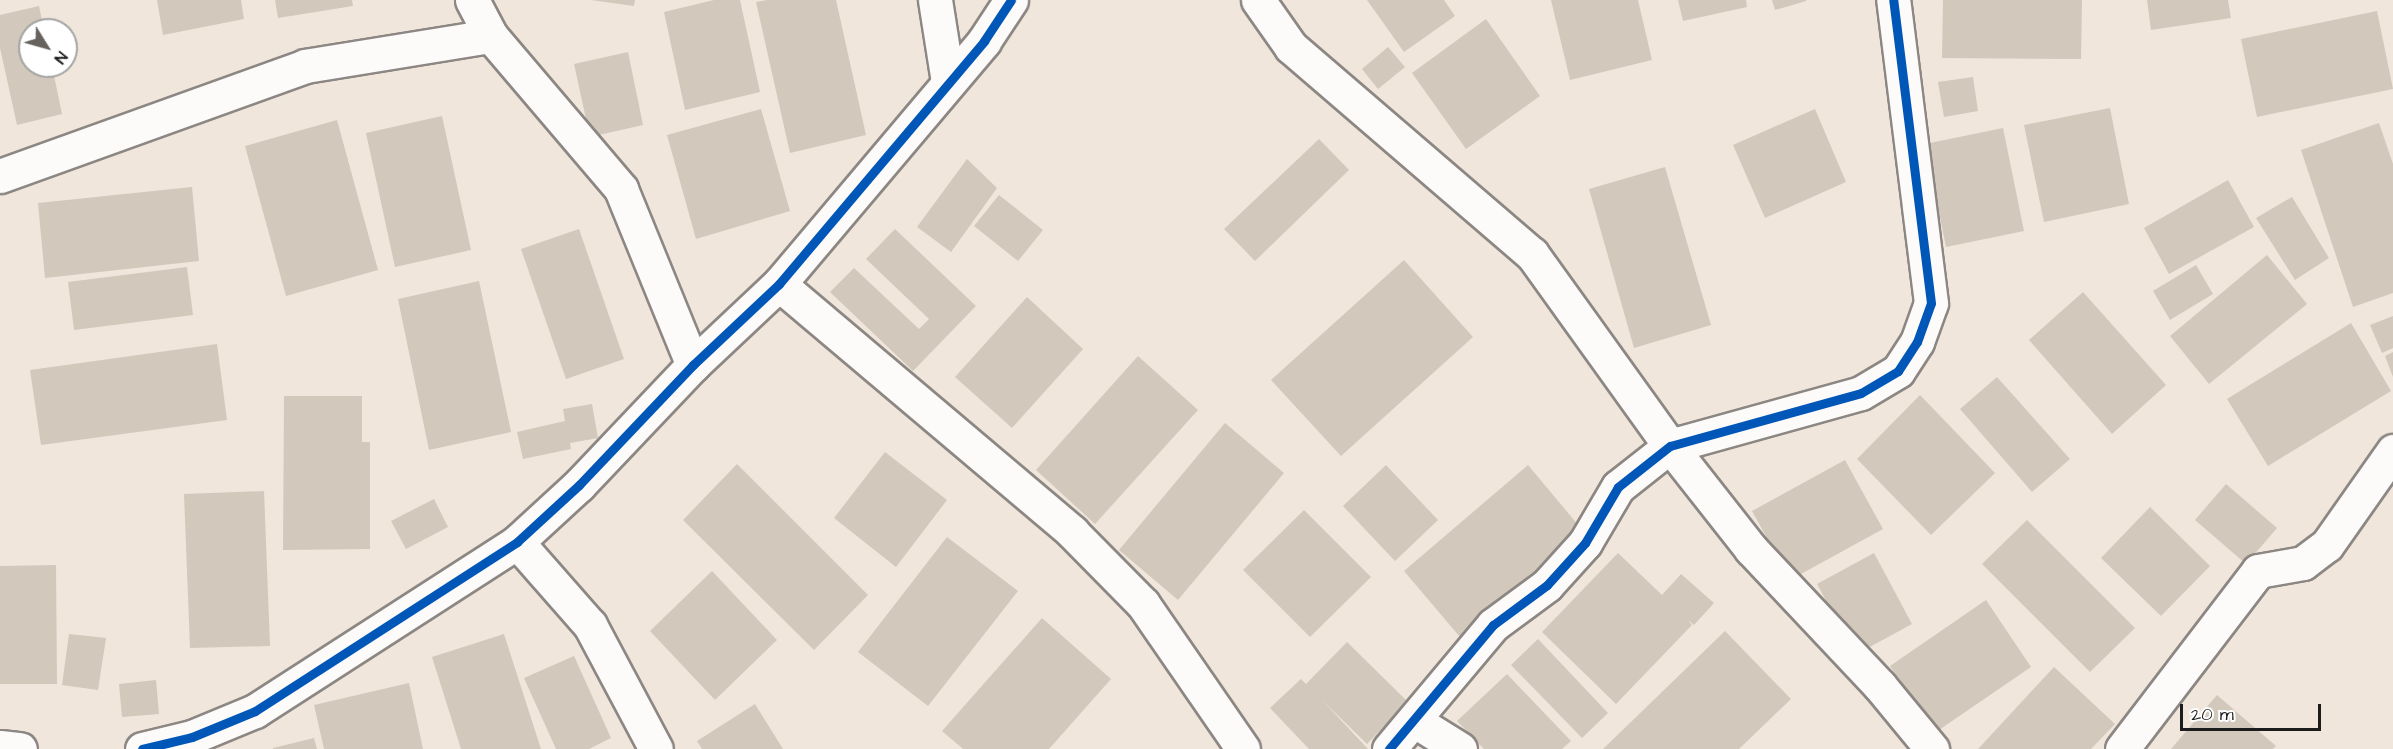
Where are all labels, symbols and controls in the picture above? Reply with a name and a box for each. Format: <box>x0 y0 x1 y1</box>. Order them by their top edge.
north arrow <box>18 18 78 78</box>
text: N <box>49 47 73 68</box>
scale bar <box>2183 692 2324 730</box>
text: 20 m <box>2191 702 2234 727</box>

